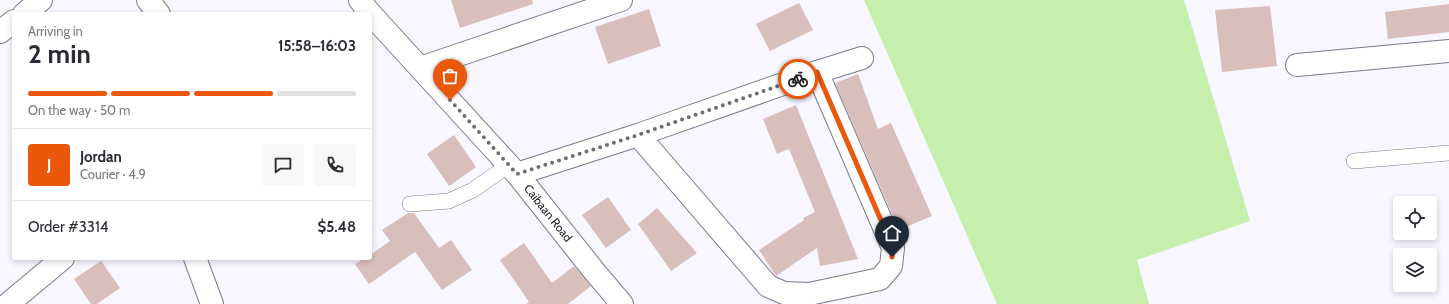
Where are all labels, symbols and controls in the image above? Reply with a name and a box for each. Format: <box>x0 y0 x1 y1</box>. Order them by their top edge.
text: Arriving in <box>28 23 83 39</box>
text: 15:58–16:03 <box>278 37 356 55</box>
text: 2 min <box>28 38 91 70</box>
pin <box>433 59 467 100</box>
courier <box>778 59 818 99</box>
icon: bag <box>439 65 461 87</box>
icon: bike <box>787 68 809 90</box>
text: On the way · 50 m <box>28 102 130 118</box>
button: chat <box>262 144 304 186</box>
button: phone <box>314 144 356 186</box>
text: Jordan <box>80 148 122 166</box>
text: J <box>47 156 51 174</box>
text: Courier · 4.9 <box>80 166 146 182</box>
street label: Caibaan Road <box>521 181 576 245</box>
map controls <box>1393 196 1437 292</box>
button: locate <box>1393 196 1437 240</box>
pin <box>875 216 909 257</box>
text: Order #3314 <box>28 218 108 236</box>
text: $5.48 <box>318 218 356 236</box>
icon: home <box>881 222 903 244</box>
button: layers <box>1393 248 1437 292</box>

